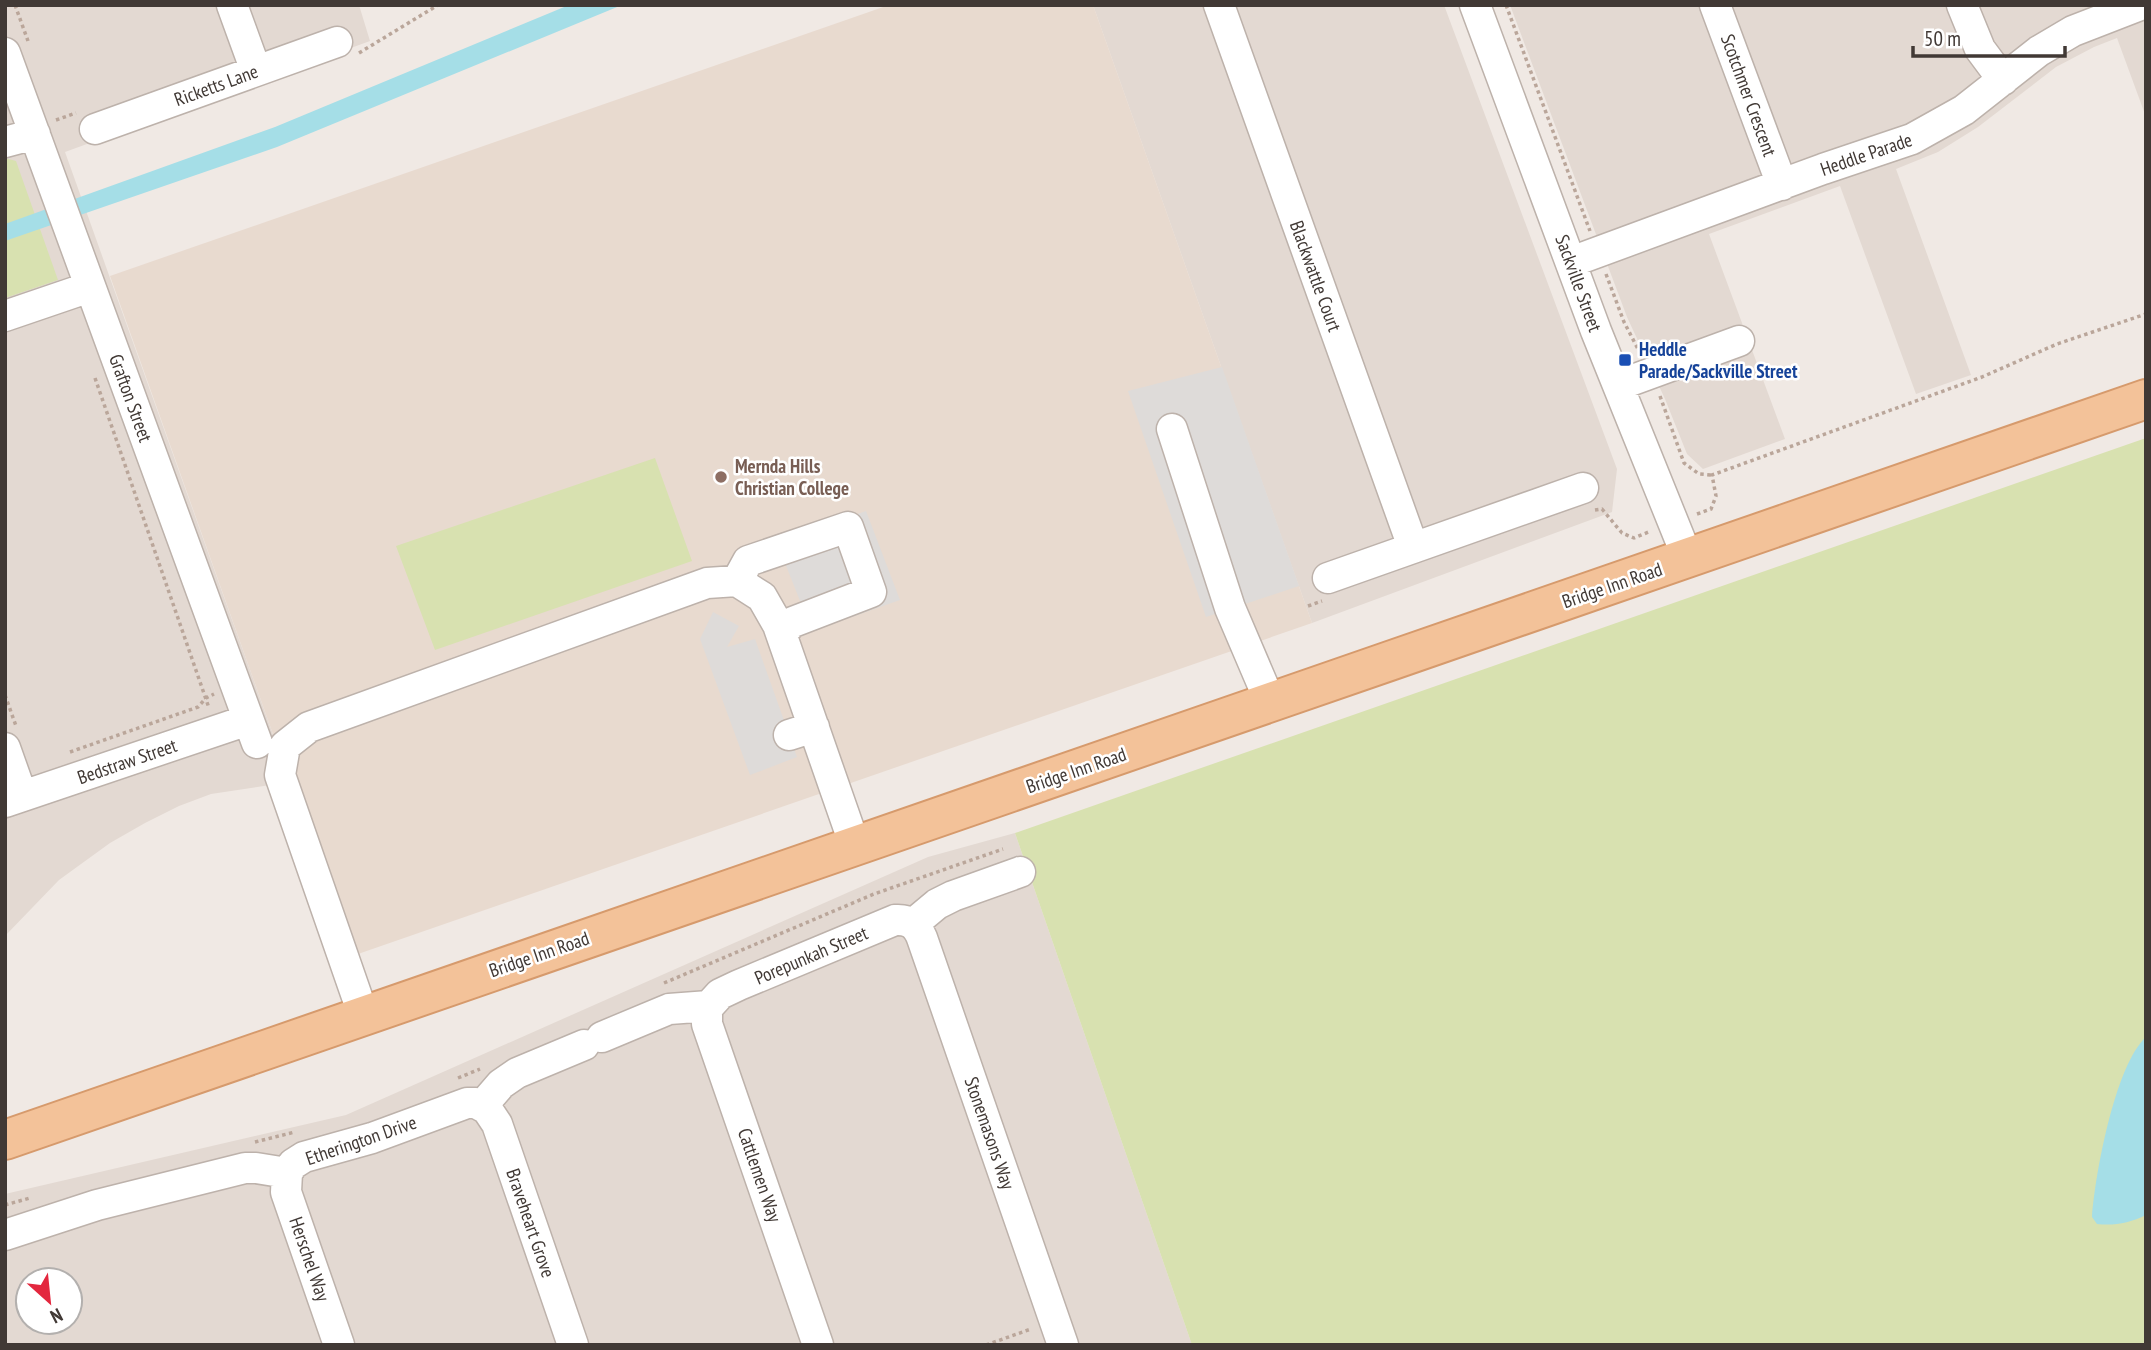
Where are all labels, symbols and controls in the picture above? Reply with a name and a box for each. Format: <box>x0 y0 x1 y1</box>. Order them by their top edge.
scale bar <box>1913 14 2065 58</box>
text: 50 m <box>1924 25 1961 52</box>
street label: Scotchmer Crescent <box>1716 31 1782 160</box>
street label: Ricketts Lane <box>171 59 261 111</box>
street label: Heddle Parade <box>1817 127 1915 181</box>
street label: Blackwattle Court <box>1285 217 1347 335</box>
street label: Sackville Street <box>1550 231 1608 335</box>
place label: Heddle Parade/Sackville Street <box>1639 337 1798 383</box>
street label: Grafton Street <box>104 351 158 446</box>
marker: Heddle Parade/Sackville Street <box>1617 352 1633 368</box>
place label: Mernda Hills Christian College <box>735 454 849 500</box>
marker: Mernda Hills Christian College <box>713 469 729 485</box>
street label: Bridge Inn Road <box>1559 557 1665 613</box>
street label: Bedstraw Street <box>74 733 181 789</box>
street label: Bridge Inn Road <box>1023 742 1129 798</box>
street label: Porepunkah Street <box>751 920 872 990</box>
street label: Bridge Inn Road <box>486 926 592 982</box>
street label: Stonemasons Way <box>960 1074 1021 1193</box>
street label: Etherington Drive <box>302 1110 420 1170</box>
street label: Cattlemen Way <box>733 1125 788 1226</box>
street label: Braveheart Grove <box>501 1165 561 1281</box>
street label: Herschel Way <box>284 1214 336 1305</box>
north arrow <box>14 1266 84 1336</box>
text: N <box>47 1303 67 1329</box>

